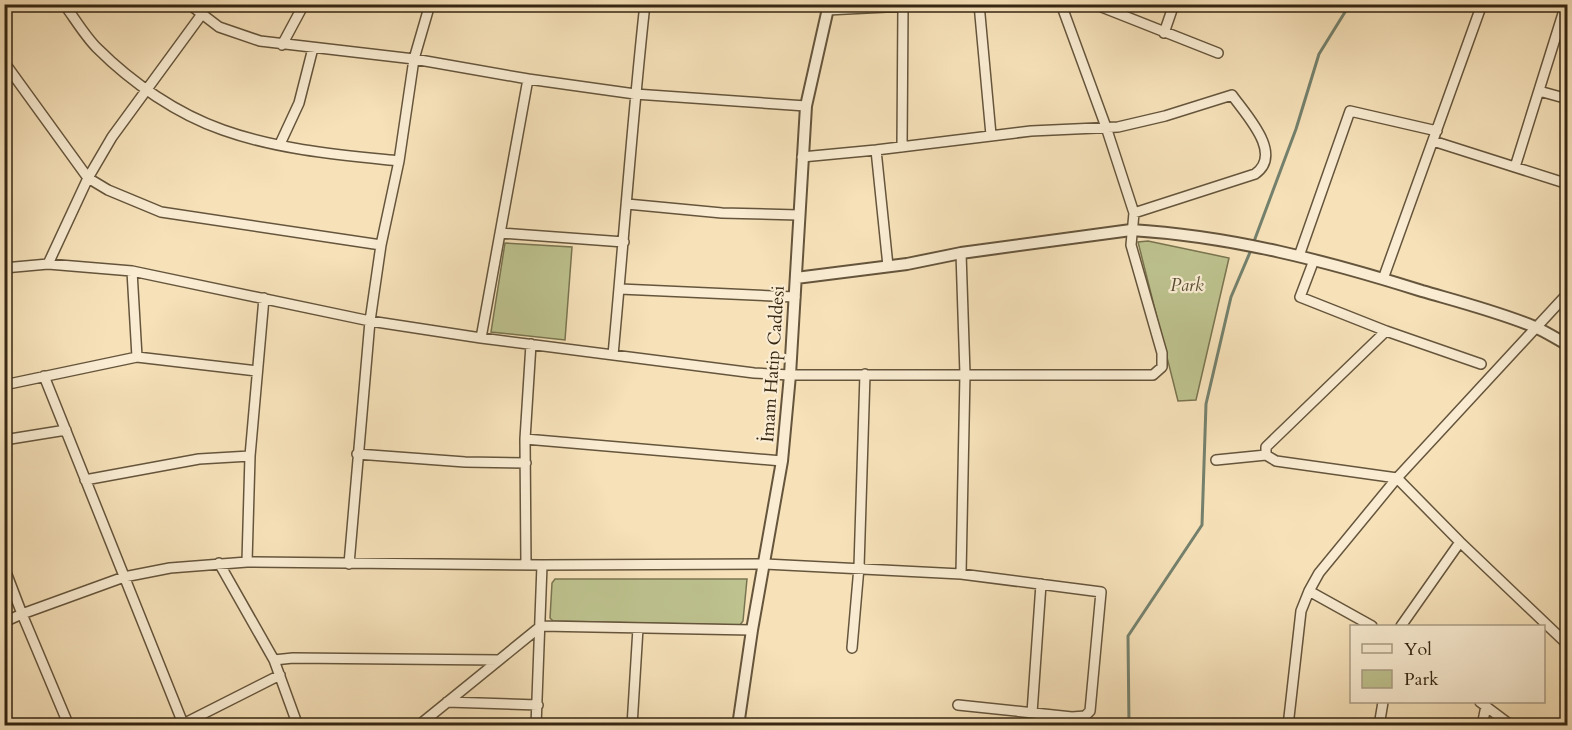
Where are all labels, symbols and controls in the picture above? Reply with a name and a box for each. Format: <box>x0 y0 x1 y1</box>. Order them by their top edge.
park label: Park <box>1170 273 1204 298</box>
street label: İmam Hatip Caddesi <box>755 285 791 443</box>
legend <box>1350 625 1545 703</box>
text: Yol <box>1404 637 1432 662</box>
text: Park <box>1404 667 1439 692</box>

